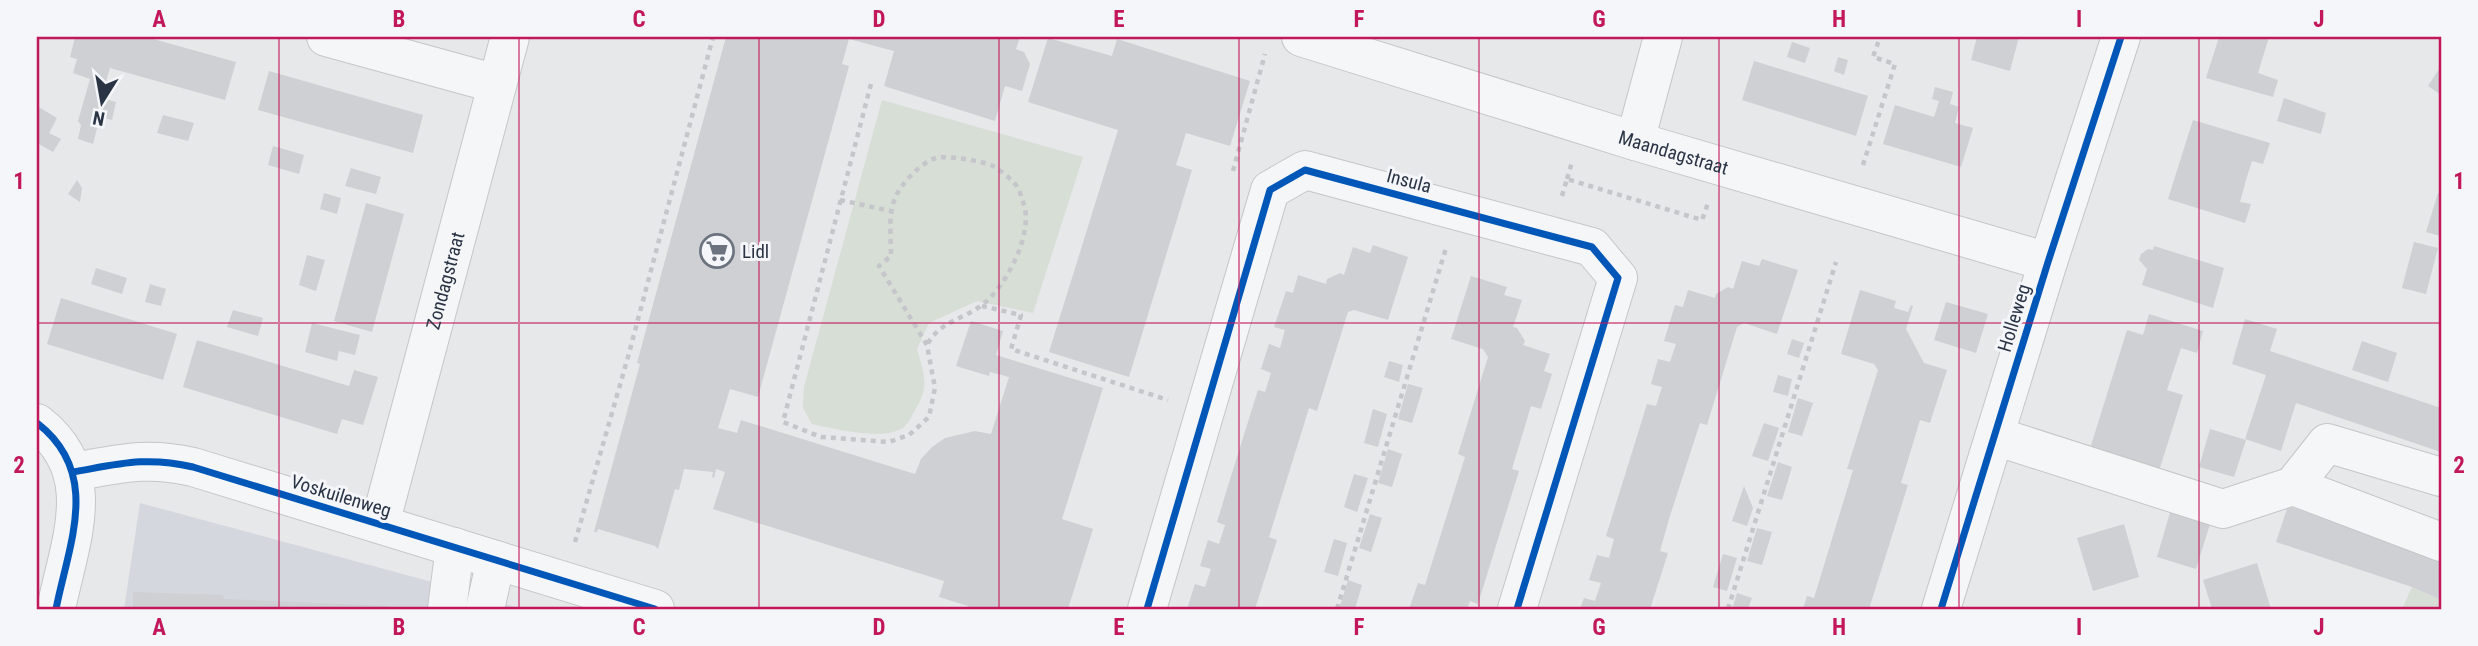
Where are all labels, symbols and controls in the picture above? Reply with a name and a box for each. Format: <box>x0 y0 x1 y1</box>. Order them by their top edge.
text: A <box>152 6 166 33</box>
text: B <box>393 6 405 33</box>
text: C <box>632 6 646 33</box>
text: D <box>873 6 886 33</box>
text: E <box>1113 6 1125 33</box>
text: F <box>1354 6 1365 33</box>
text: G <box>1592 6 1606 33</box>
text: H <box>1832 6 1846 33</box>
text: I <box>2076 6 2082 33</box>
text: J <box>2313 6 2325 33</box>
north arrow <box>66 66 136 136</box>
text: N <box>91 106 107 131</box>
street label: Maandagstraat <box>1616 125 1731 179</box>
street label: Insula <box>1384 164 1434 198</box>
text: 1 <box>13 168 25 195</box>
text: 1 <box>2453 168 2465 195</box>
street label: Zondagstraat <box>421 229 469 332</box>
supermarket icon: Lidl <box>698 232 736 270</box>
place label: Lidl <box>742 240 769 263</box>
street label: Holleweg <box>1993 281 2035 355</box>
text: 2 <box>13 452 25 479</box>
text: 2 <box>2453 452 2465 479</box>
street label: Voskuilenweg <box>288 470 394 522</box>
text: A <box>152 614 166 641</box>
text: B <box>393 614 405 641</box>
text: C <box>632 614 646 641</box>
text: D <box>873 614 886 641</box>
text: E <box>1113 614 1125 641</box>
text: F <box>1354 614 1365 641</box>
text: G <box>1592 614 1606 641</box>
text: H <box>1832 614 1846 641</box>
text: I <box>2076 614 2082 641</box>
text: J <box>2313 614 2325 641</box>

